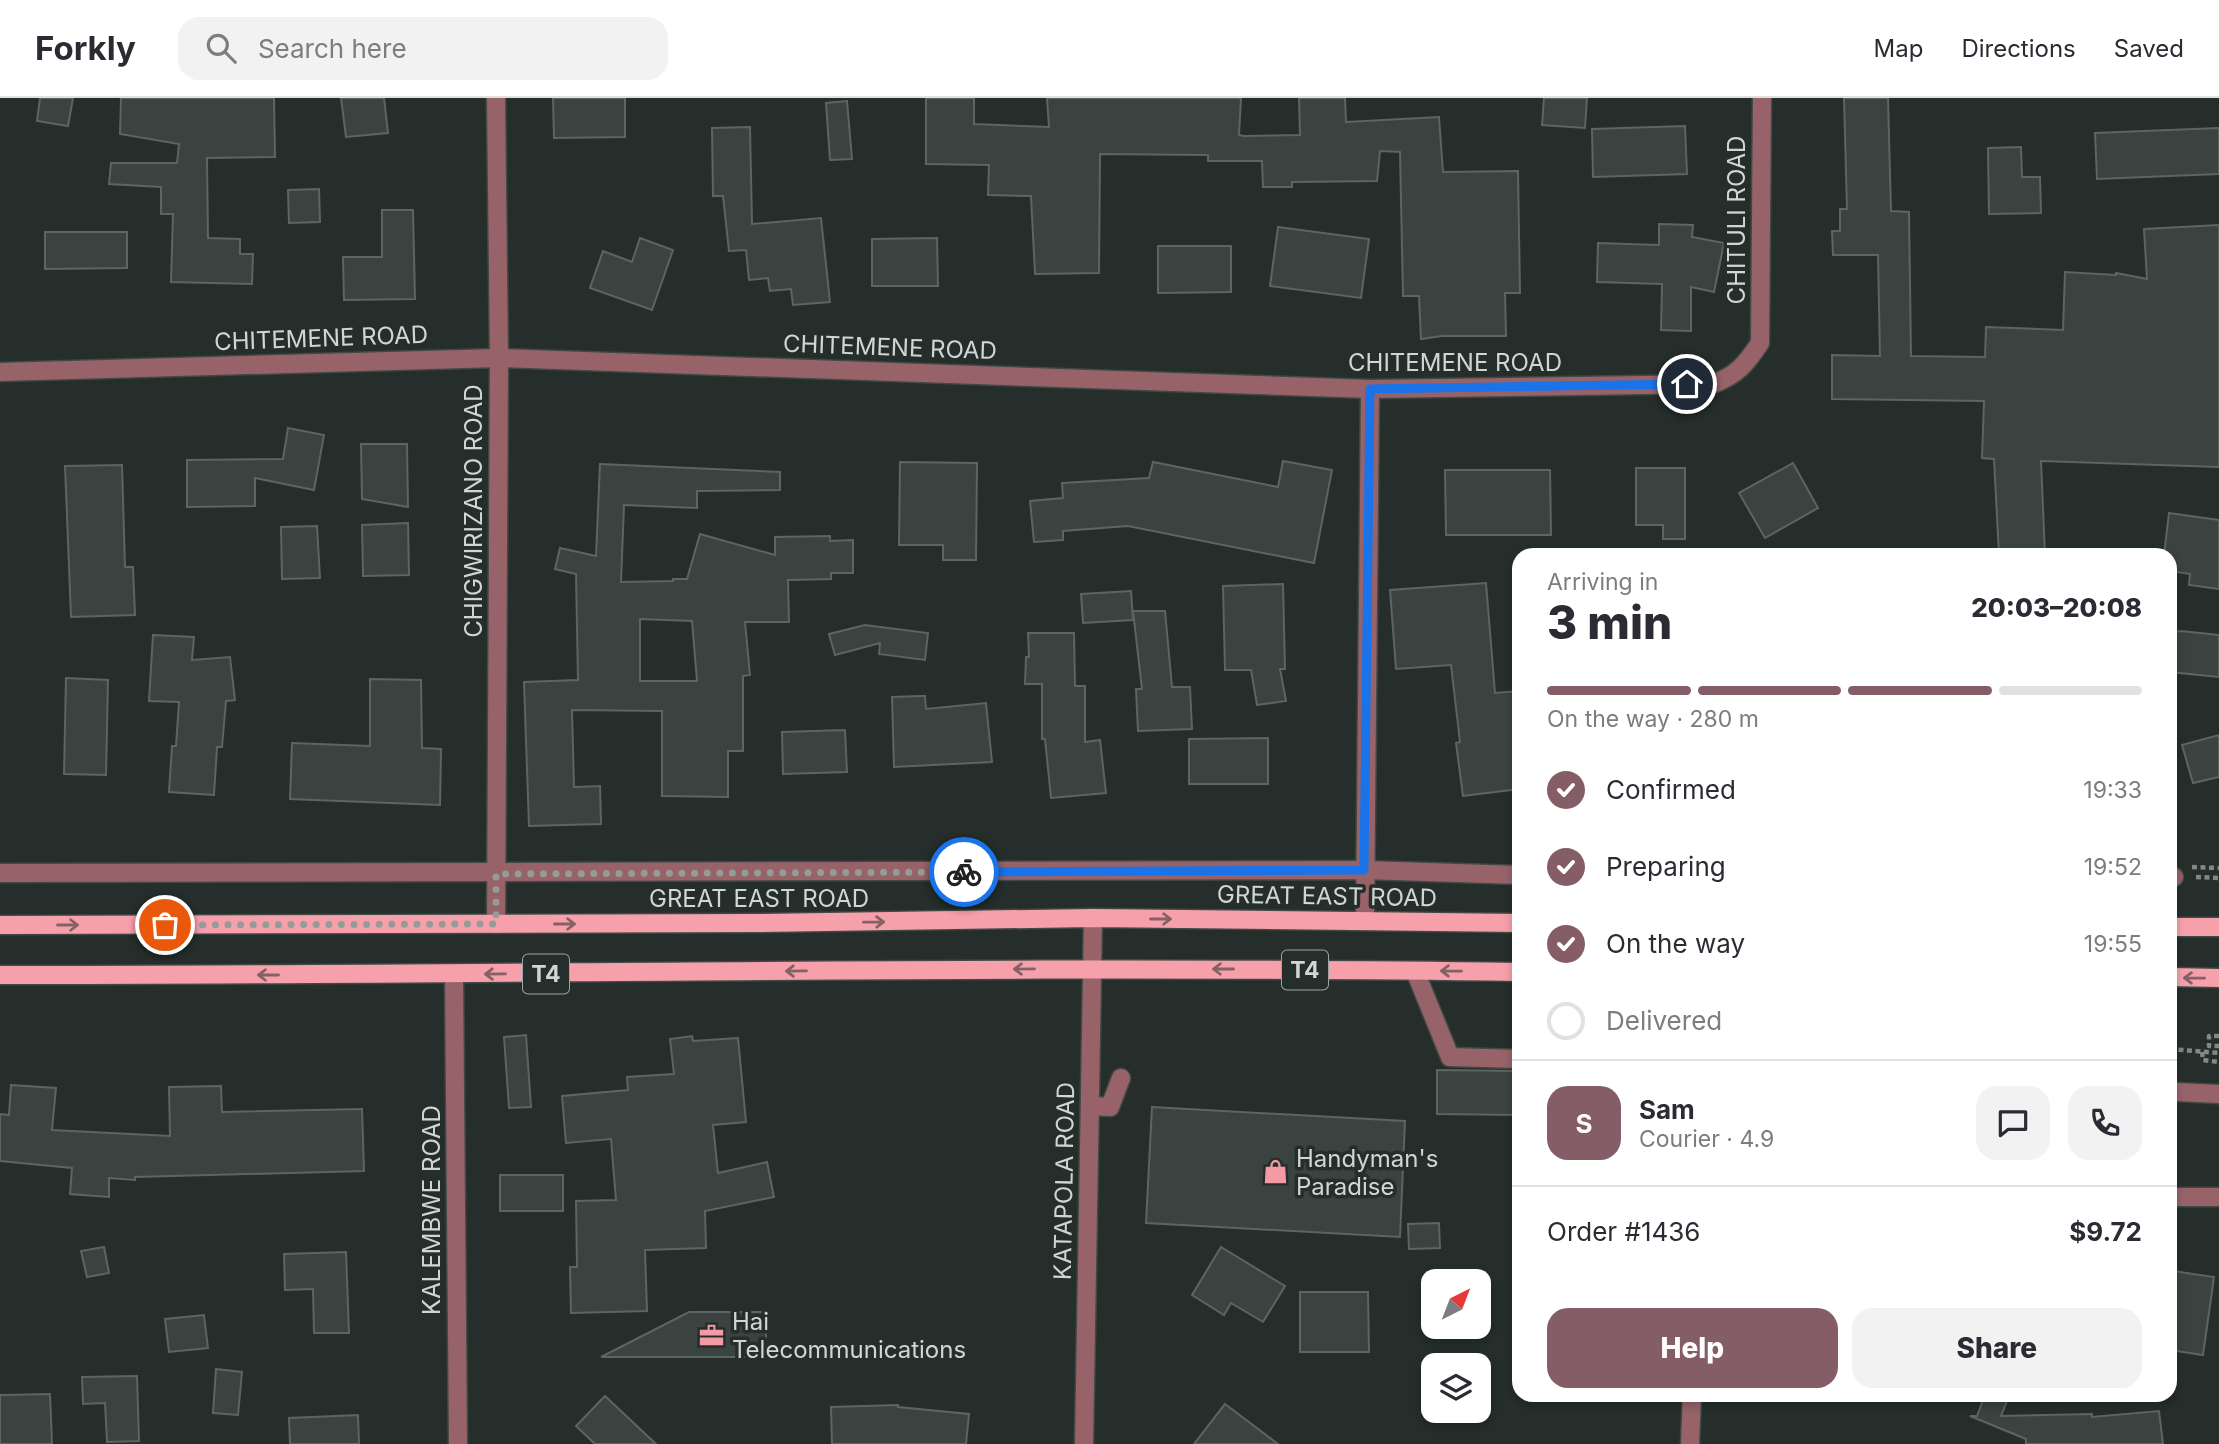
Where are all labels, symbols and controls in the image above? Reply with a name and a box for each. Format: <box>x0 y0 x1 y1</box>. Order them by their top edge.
search box <box>178 17 668 80</box>
text: Forkly <box>35 28 136 68</box>
icon: search <box>202 29 240 67</box>
text: Search here <box>258 33 407 64</box>
text: Map <box>1874 34 1923 63</box>
text: Directions <box>1961 34 2076 63</box>
text: Saved <box>2114 34 2184 63</box>
street label: CHITULI ROAD <box>1722 136 1751 304</box>
street label: CHITEMENE ROAD <box>214 320 428 356</box>
street label: CHITEMENE ROAD <box>783 329 997 365</box>
street label: CHITEMENE ROAD <box>1348 348 1562 377</box>
pin <box>1657 354 1717 414</box>
icon: home <box>1668 365 1706 403</box>
street label: CHIGWIRIZANO ROAD <box>459 384 488 638</box>
text: Arriving in <box>1547 568 1658 596</box>
text: 20:03–20:08 <box>1971 592 2142 623</box>
text: 3 min <box>1547 594 1672 650</box>
text: On the way · 280 m <box>1547 705 1759 733</box>
icon: check <box>1547 771 1585 809</box>
text: Confirmed <box>1606 774 1736 805</box>
text: 19:33 <box>2083 776 2142 804</box>
courier <box>929 837 999 907</box>
icon: check <box>1547 848 1585 886</box>
text: Preparing <box>1606 851 1726 882</box>
icon: bike <box>945 853 983 891</box>
text: 19:52 <box>2084 853 2142 881</box>
street label: GREAT EAST ROAD <box>1217 880 1437 912</box>
street label: GREAT EAST ROAD <box>649 884 869 913</box>
pin <box>135 895 195 955</box>
icon: bag <box>146 906 184 944</box>
one-way arrow <box>1149 912 1172 926</box>
one-way arrow <box>862 915 885 928</box>
one-way arrow <box>553 917 576 931</box>
one-way arrow <box>56 918 79 932</box>
icon: check <box>1547 925 1585 963</box>
text: On the way <box>1606 928 1745 959</box>
text: 19:55 <box>2084 930 2142 958</box>
road number: T4 <box>1282 950 1328 990</box>
road number: T4 <box>523 954 569 994</box>
one-way arrow <box>1012 962 1035 976</box>
one-way arrow <box>1212 963 1235 976</box>
one-way arrow <box>1440 964 1463 978</box>
one-way arrow <box>785 965 808 978</box>
one-way arrow <box>256 968 279 982</box>
one-way arrow <box>484 968 507 981</box>
one-way arrow <box>2183 971 2206 984</box>
text: Delivered <box>1606 1005 1722 1036</box>
street label: KATAPOLA ROAD <box>1048 1082 1080 1280</box>
button: chat <box>1976 1086 2050 1160</box>
button: phone <box>2068 1086 2142 1160</box>
text: Sam <box>1639 1094 1695 1125</box>
street label: KALEMBWE ROAD <box>417 1105 446 1315</box>
text: S <box>1575 1108 1593 1139</box>
text: Courier · 4.9 <box>1639 1125 1774 1153</box>
place label: Handyman's Paradise <box>1296 1144 1438 1201</box>
shop icon: Handyman's Paradise <box>1262 1158 1290 1186</box>
text: Order #1436 <box>1547 1216 1700 1247</box>
text: $9.72 <box>2069 1216 2142 1247</box>
north arrow <box>1421 1269 1491 1339</box>
map controls <box>1421 1269 1491 1423</box>
place label: Hai Telecommunications <box>732 1307 966 1364</box>
button: Help <box>1547 1308 1838 1388</box>
button: Share <box>1852 1308 2142 1388</box>
office icon: Hai Telecommunications <box>698 1321 726 1349</box>
button: layers <box>1421 1353 1491 1423</box>

